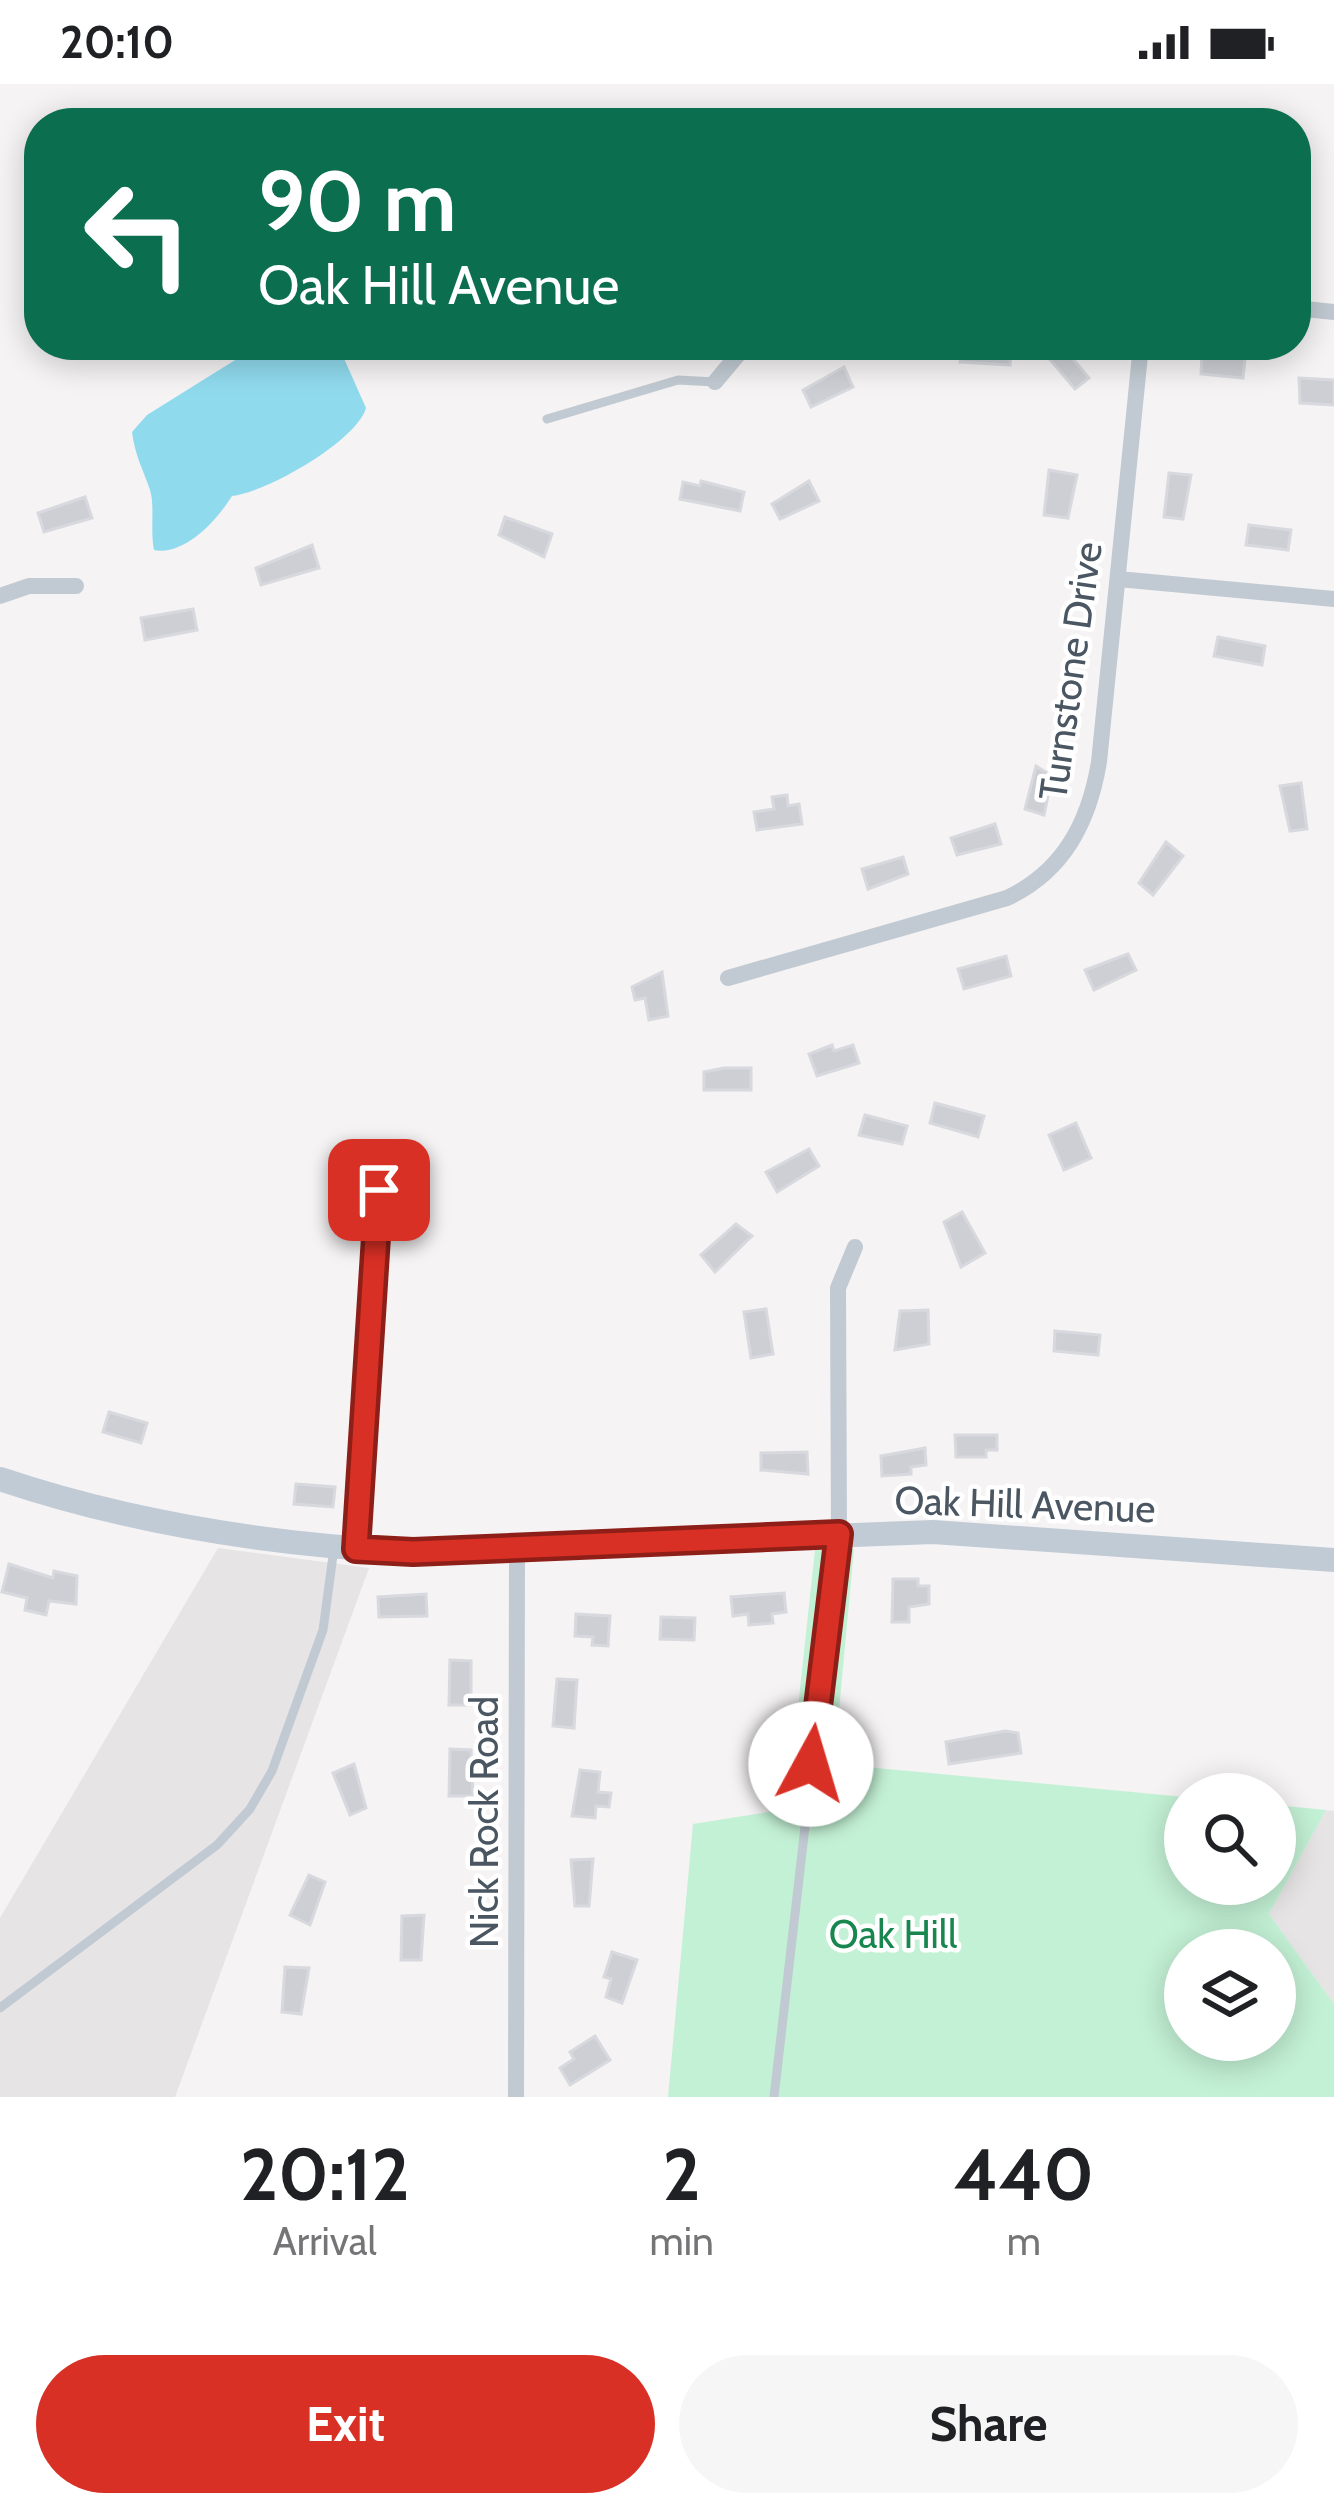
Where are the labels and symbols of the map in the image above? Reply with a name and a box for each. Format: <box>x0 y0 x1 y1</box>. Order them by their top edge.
street label: Turnstone Drive <box>1028 539 1112 803</box>
pin <box>328 1139 430 1241</box>
street label: Oak Hill Avenue <box>894 1475 1156 1533</box>
street label: Nick Rock Road <box>460 1696 508 1948</box>
position arrow <box>748 1701 874 1827</box>
park label: Oak Hill <box>829 1910 957 1958</box>

